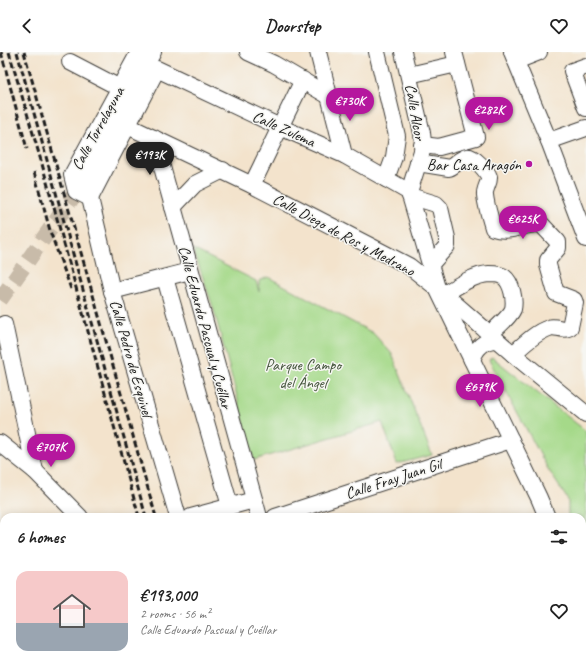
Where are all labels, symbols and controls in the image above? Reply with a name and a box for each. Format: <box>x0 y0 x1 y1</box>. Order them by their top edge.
icon: back <box>16 15 38 37</box>
text: Doorstep <box>265 15 321 37</box>
icon: heart <box>548 15 570 37</box>
street label: Calle Torrelaguna <box>67 82 129 174</box>
street label: Calle Alcor <box>400 82 430 143</box>
pin: €730K <box>322 88 378 122</box>
text: €730K <box>335 93 365 109</box>
pin: €282K <box>461 97 517 131</box>
text: €282K <box>474 102 504 118</box>
street label: Calle Zulema <box>249 106 320 152</box>
pin: €193K <box>122 142 178 176</box>
text: €193K <box>135 147 165 163</box>
place label: Bar Casa Aragón <box>427 155 522 175</box>
marker: Bar Casa Aragón <box>524 159 534 169</box>
street label: Calle Diego de Ros y Medrano <box>269 189 419 281</box>
pin: €625K <box>495 206 551 240</box>
text: €625K <box>508 211 538 227</box>
street label: Calle Eduardo Pascual y Cuéllar <box>174 244 237 412</box>
street label: Calle Pedro de Esquivel <box>105 298 158 422</box>
park label: Parque Campo del Ángel <box>265 355 343 393</box>
pin: €679K <box>452 374 508 408</box>
text: €679K <box>465 379 495 395</box>
pin: €707K <box>23 434 79 468</box>
text: €707K <box>36 439 66 455</box>
street label: Calle Fray Juan Gil <box>343 453 447 504</box>
icon: filters <box>548 526 570 548</box>
text: 6 homes <box>16 527 64 548</box>
text: €193,000 <box>140 585 197 606</box>
icon: home <box>48 587 96 635</box>
icon: heart <box>548 600 570 622</box>
text: 2 rooms · 56 m² <box>140 606 210 622</box>
text: Calle Eduardo Pascual y Cuéllar <box>140 622 276 638</box>

